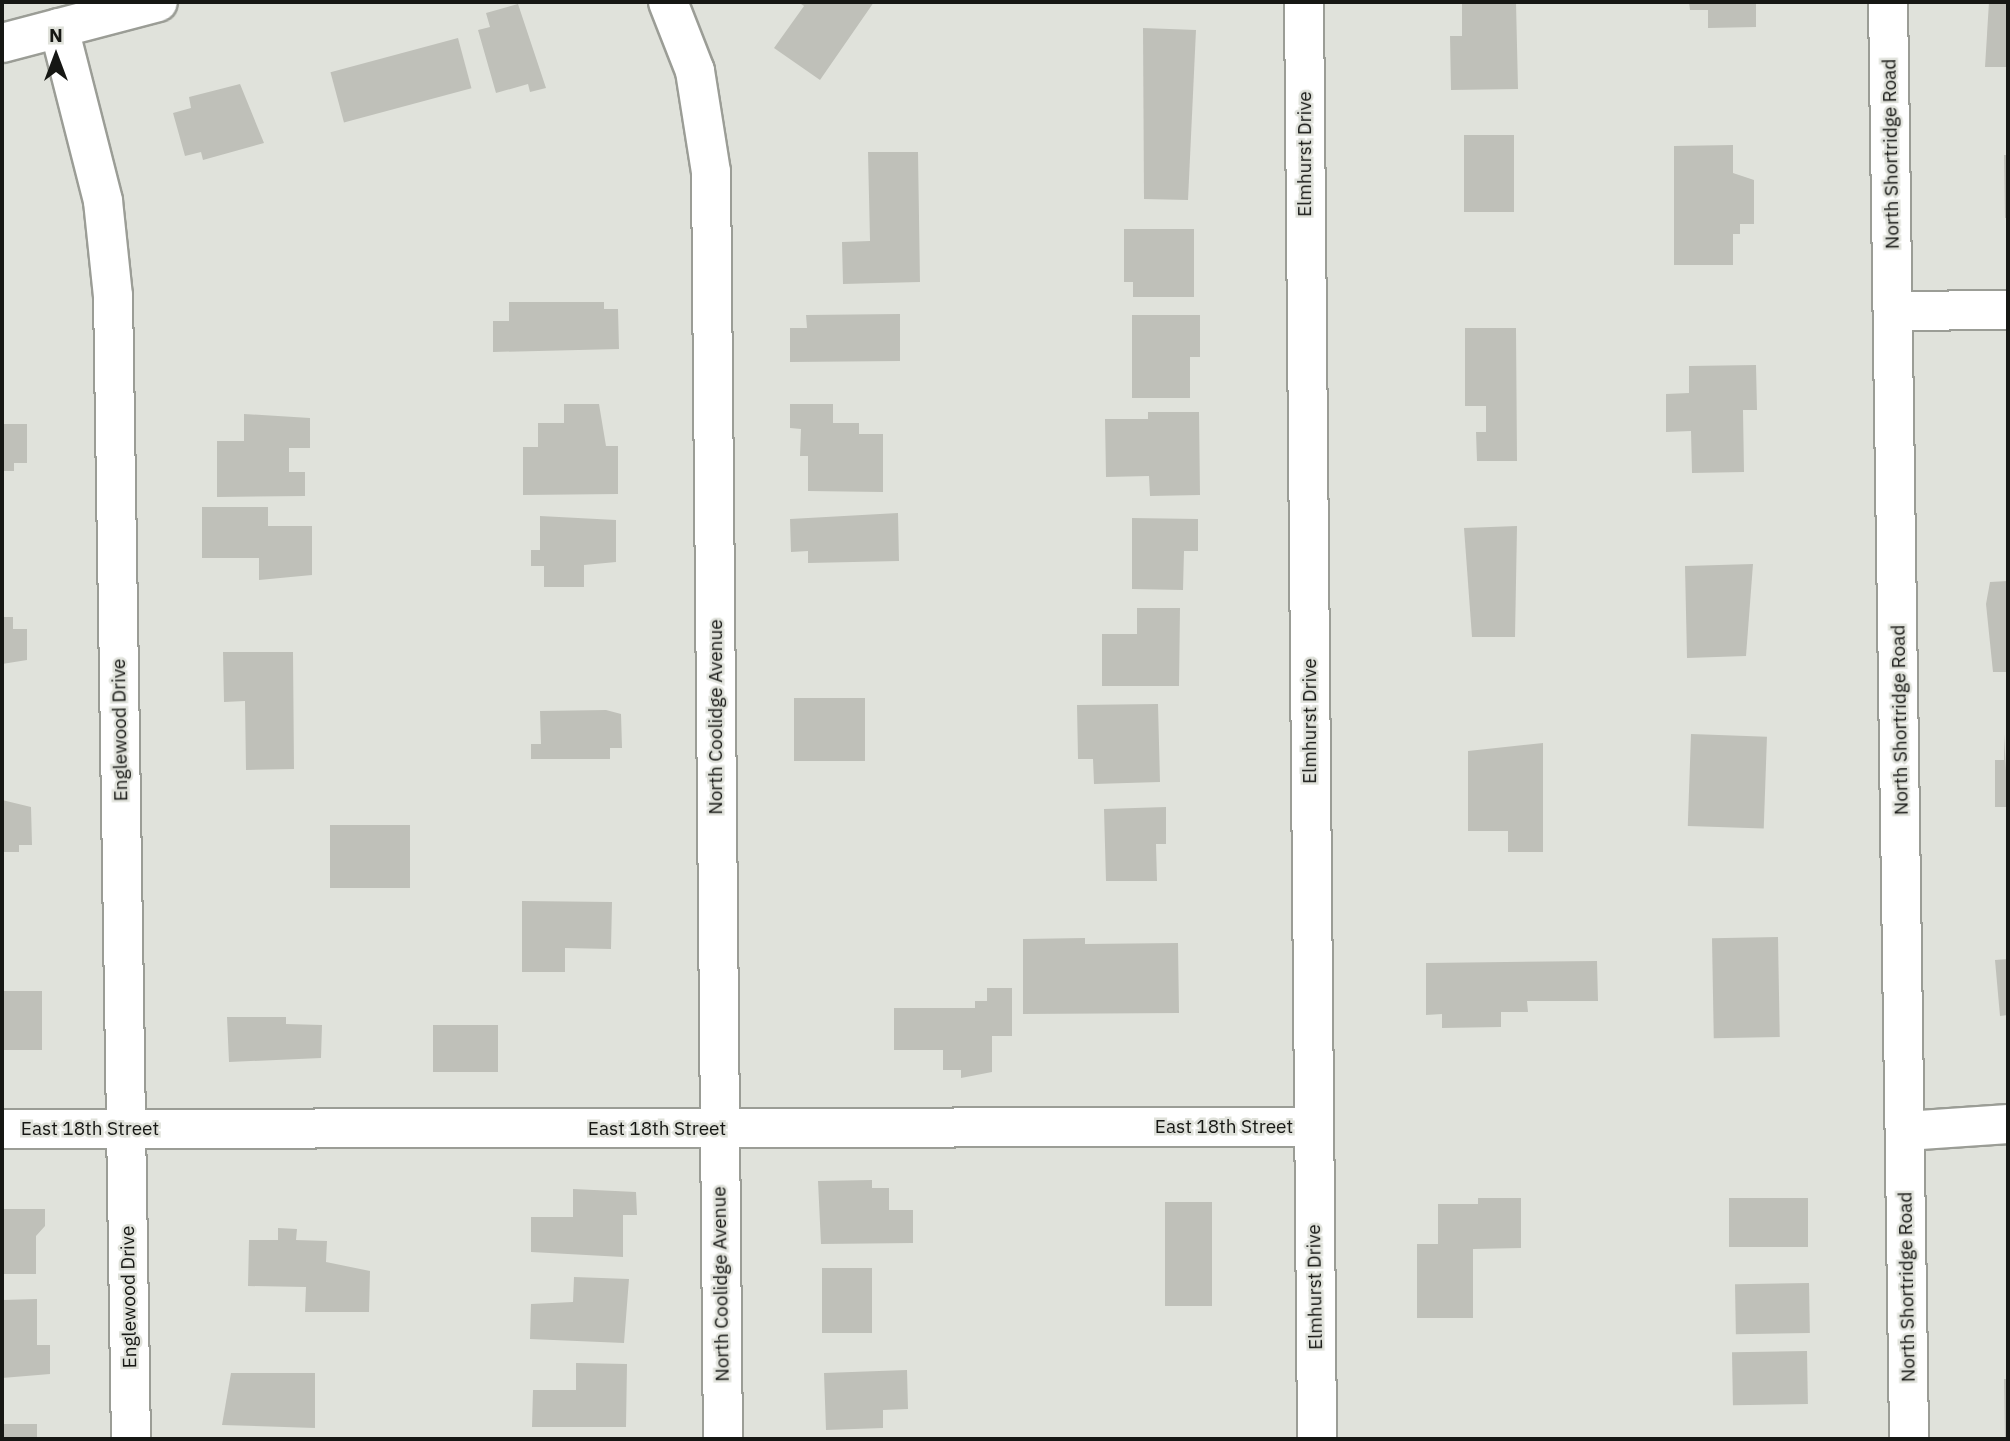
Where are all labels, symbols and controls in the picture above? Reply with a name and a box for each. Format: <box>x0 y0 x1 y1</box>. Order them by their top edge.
north arrow <box>21 21 91 91</box>
text: N <box>49 23 63 47</box>
street label: North Shortridge Road <box>1878 59 1904 249</box>
street label: Elmhurst Drive <box>1294 91 1316 217</box>
street label: North Coolidge Avenue <box>705 619 727 815</box>
street label: North Shortridge Road <box>1887 625 1913 815</box>
street label: Englewood Drive <box>107 658 133 802</box>
street label: Elmhurst Drive <box>1299 658 1321 784</box>
street label: East 18th Street <box>1155 1116 1293 1138</box>
street label: East 18th Street <box>21 1118 159 1140</box>
street label: East 18th Street <box>588 1118 726 1140</box>
street label: North Coolidge Avenue <box>708 1186 734 1382</box>
street label: North Shortridge Road <box>1894 1192 1920 1382</box>
street label: Elmhurst Drive <box>1303 1224 1327 1350</box>
street label: Englewood Drive <box>116 1225 142 1369</box>

